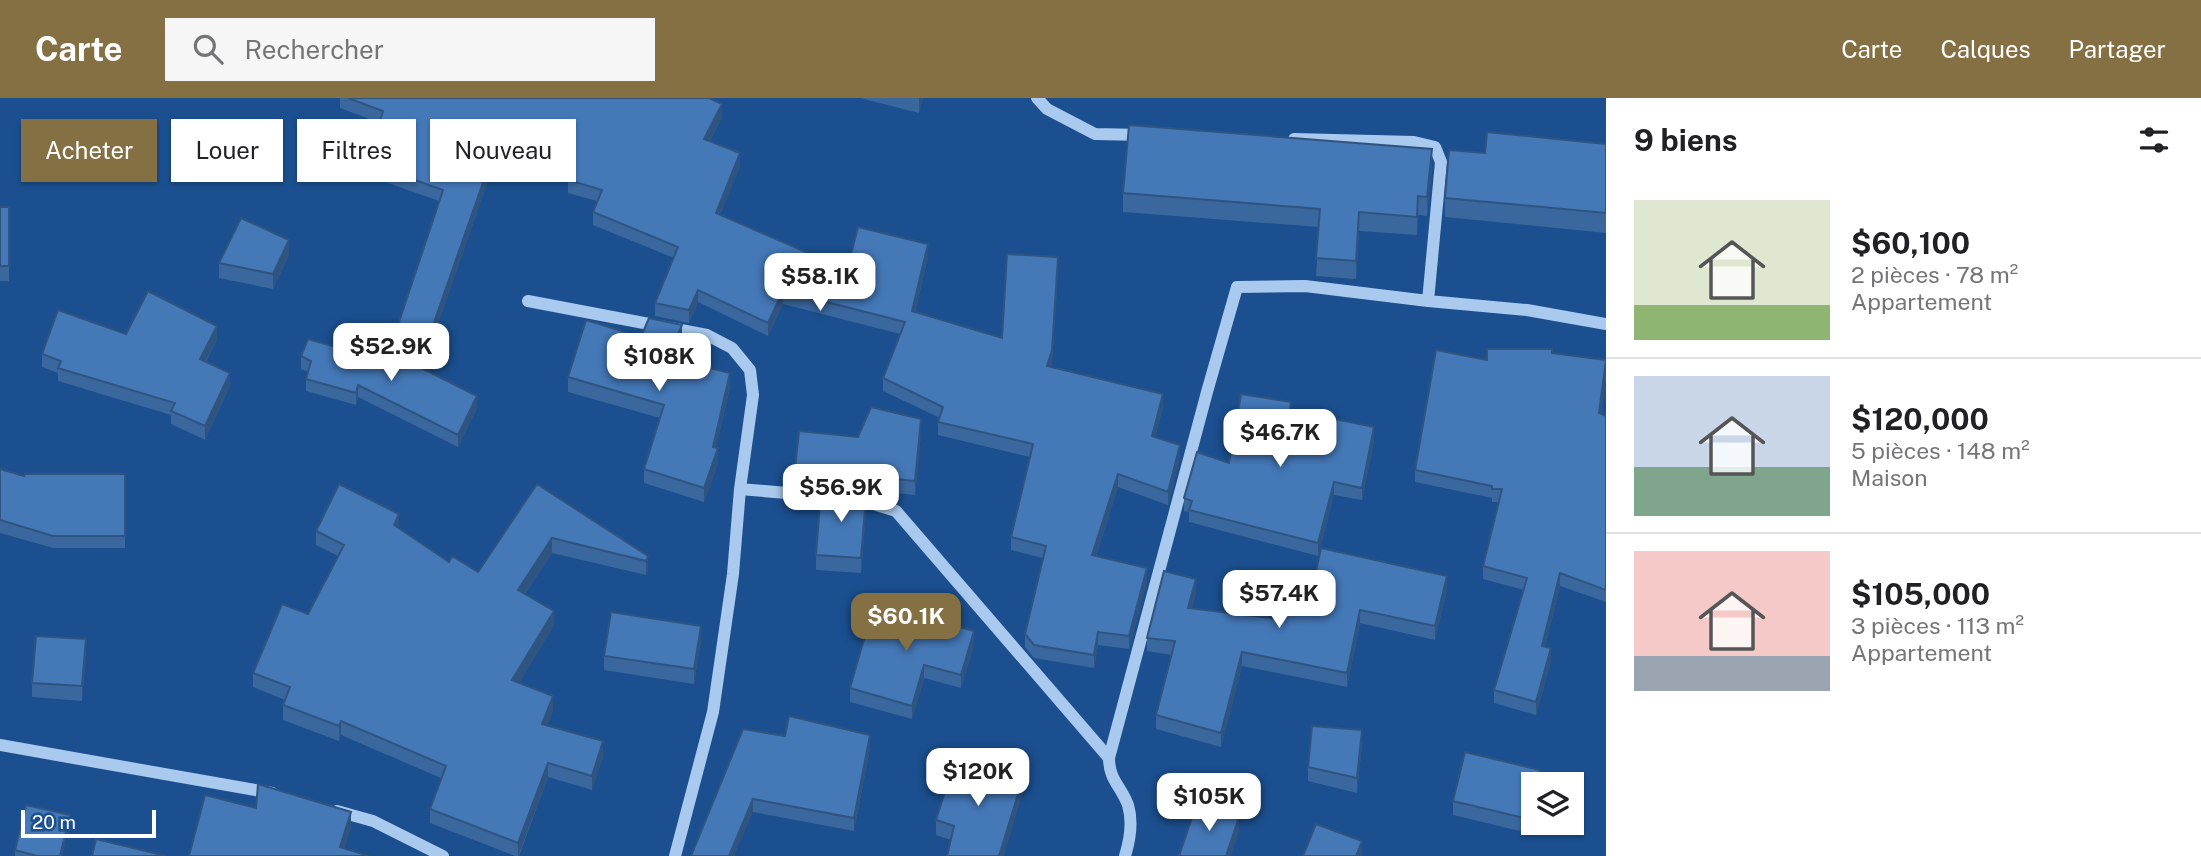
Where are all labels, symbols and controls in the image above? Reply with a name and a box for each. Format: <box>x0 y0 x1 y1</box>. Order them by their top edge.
search box <box>165 18 655 81</box>
text: Carte <box>35 30 123 68</box>
icon: search <box>189 30 227 68</box>
text: Rechercher <box>245 34 384 65</box>
text: Carte <box>1841 35 1902 63</box>
text: Calques <box>1940 35 2031 63</box>
text: Partager <box>2069 35 2166 63</box>
chip: Acheter <box>21 119 157 182</box>
chip: Louer <box>171 119 283 182</box>
chip: Filtres <box>297 119 416 182</box>
chip: Nouveau <box>430 119 576 182</box>
icon: filters <box>2135 121 2173 159</box>
text: 9 biens <box>1634 122 1738 158</box>
text: $60,100 <box>1851 225 1970 261</box>
icon: home <box>1690 228 1774 312</box>
pin: $58.1K <box>763 254 877 313</box>
text: 2 pièces · 78 m² <box>1851 261 2018 288</box>
text: $58.1K <box>780 262 860 289</box>
text: Appartement <box>1851 288 1992 315</box>
pin: $52.9K <box>334 324 448 383</box>
text: $52.9K <box>349 332 433 359</box>
pin: $108K <box>610 334 708 393</box>
text: $108K <box>623 342 695 369</box>
text: $120,000 <box>1851 401 1989 437</box>
icon: home <box>1690 404 1774 488</box>
pin: $46.7K <box>1223 410 1337 469</box>
text: $46.7K <box>1239 418 1321 445</box>
text: 5 pièces · 148 m² <box>1851 437 2030 464</box>
pin: $56.9K <box>784 464 898 524</box>
text: Maison <box>1851 464 1928 491</box>
text: $56.9K <box>799 473 883 500</box>
pin: $57.4K <box>1222 570 1336 630</box>
text: $105,000 <box>1851 576 1990 612</box>
text: $57.4K <box>1239 579 1319 606</box>
icon: home <box>1690 579 1774 663</box>
pin: $60.1K <box>849 594 963 653</box>
text: $60.1K <box>867 602 945 629</box>
text: 3 pièces · 113 m² <box>1851 612 2024 639</box>
text: Appartement <box>1851 639 1992 666</box>
pin: $120K <box>929 748 1027 808</box>
text: $120K <box>942 757 1014 784</box>
map controls <box>1521 772 1584 835</box>
button: layers <box>1521 772 1584 835</box>
pin: $105K <box>1160 774 1258 833</box>
text: $105K <box>1173 782 1245 809</box>
scale bar <box>21 807 156 839</box>
text: 20 m <box>32 811 76 833</box>

